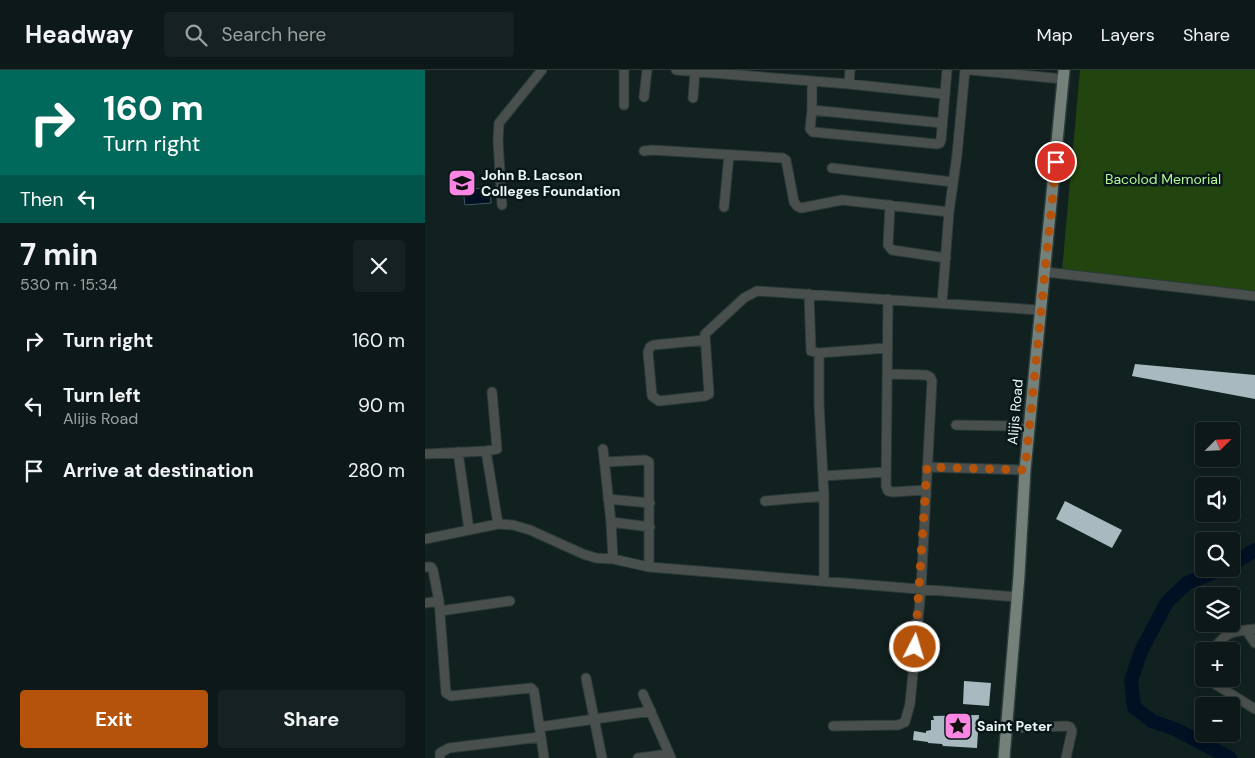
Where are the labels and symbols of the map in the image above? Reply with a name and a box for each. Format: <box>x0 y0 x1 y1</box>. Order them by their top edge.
pin <box>1035 141 1077 183</box>
place label: John B. Lacson Colleges Foundation <box>481 166 620 200</box>
school or university icon: John B. Lacson Colleges Foundation <box>447 168 477 198</box>
park label: Bacolod Memorial <box>1105 170 1221 188</box>
street label: Alijis Road <box>1003 378 1027 446</box>
north arrow <box>1195 422 1240 468</box>
position arrow <box>888 620 940 672</box>
place icon: Saint Peter <box>943 711 973 741</box>
place label: Saint Peter <box>977 717 1052 735</box>

